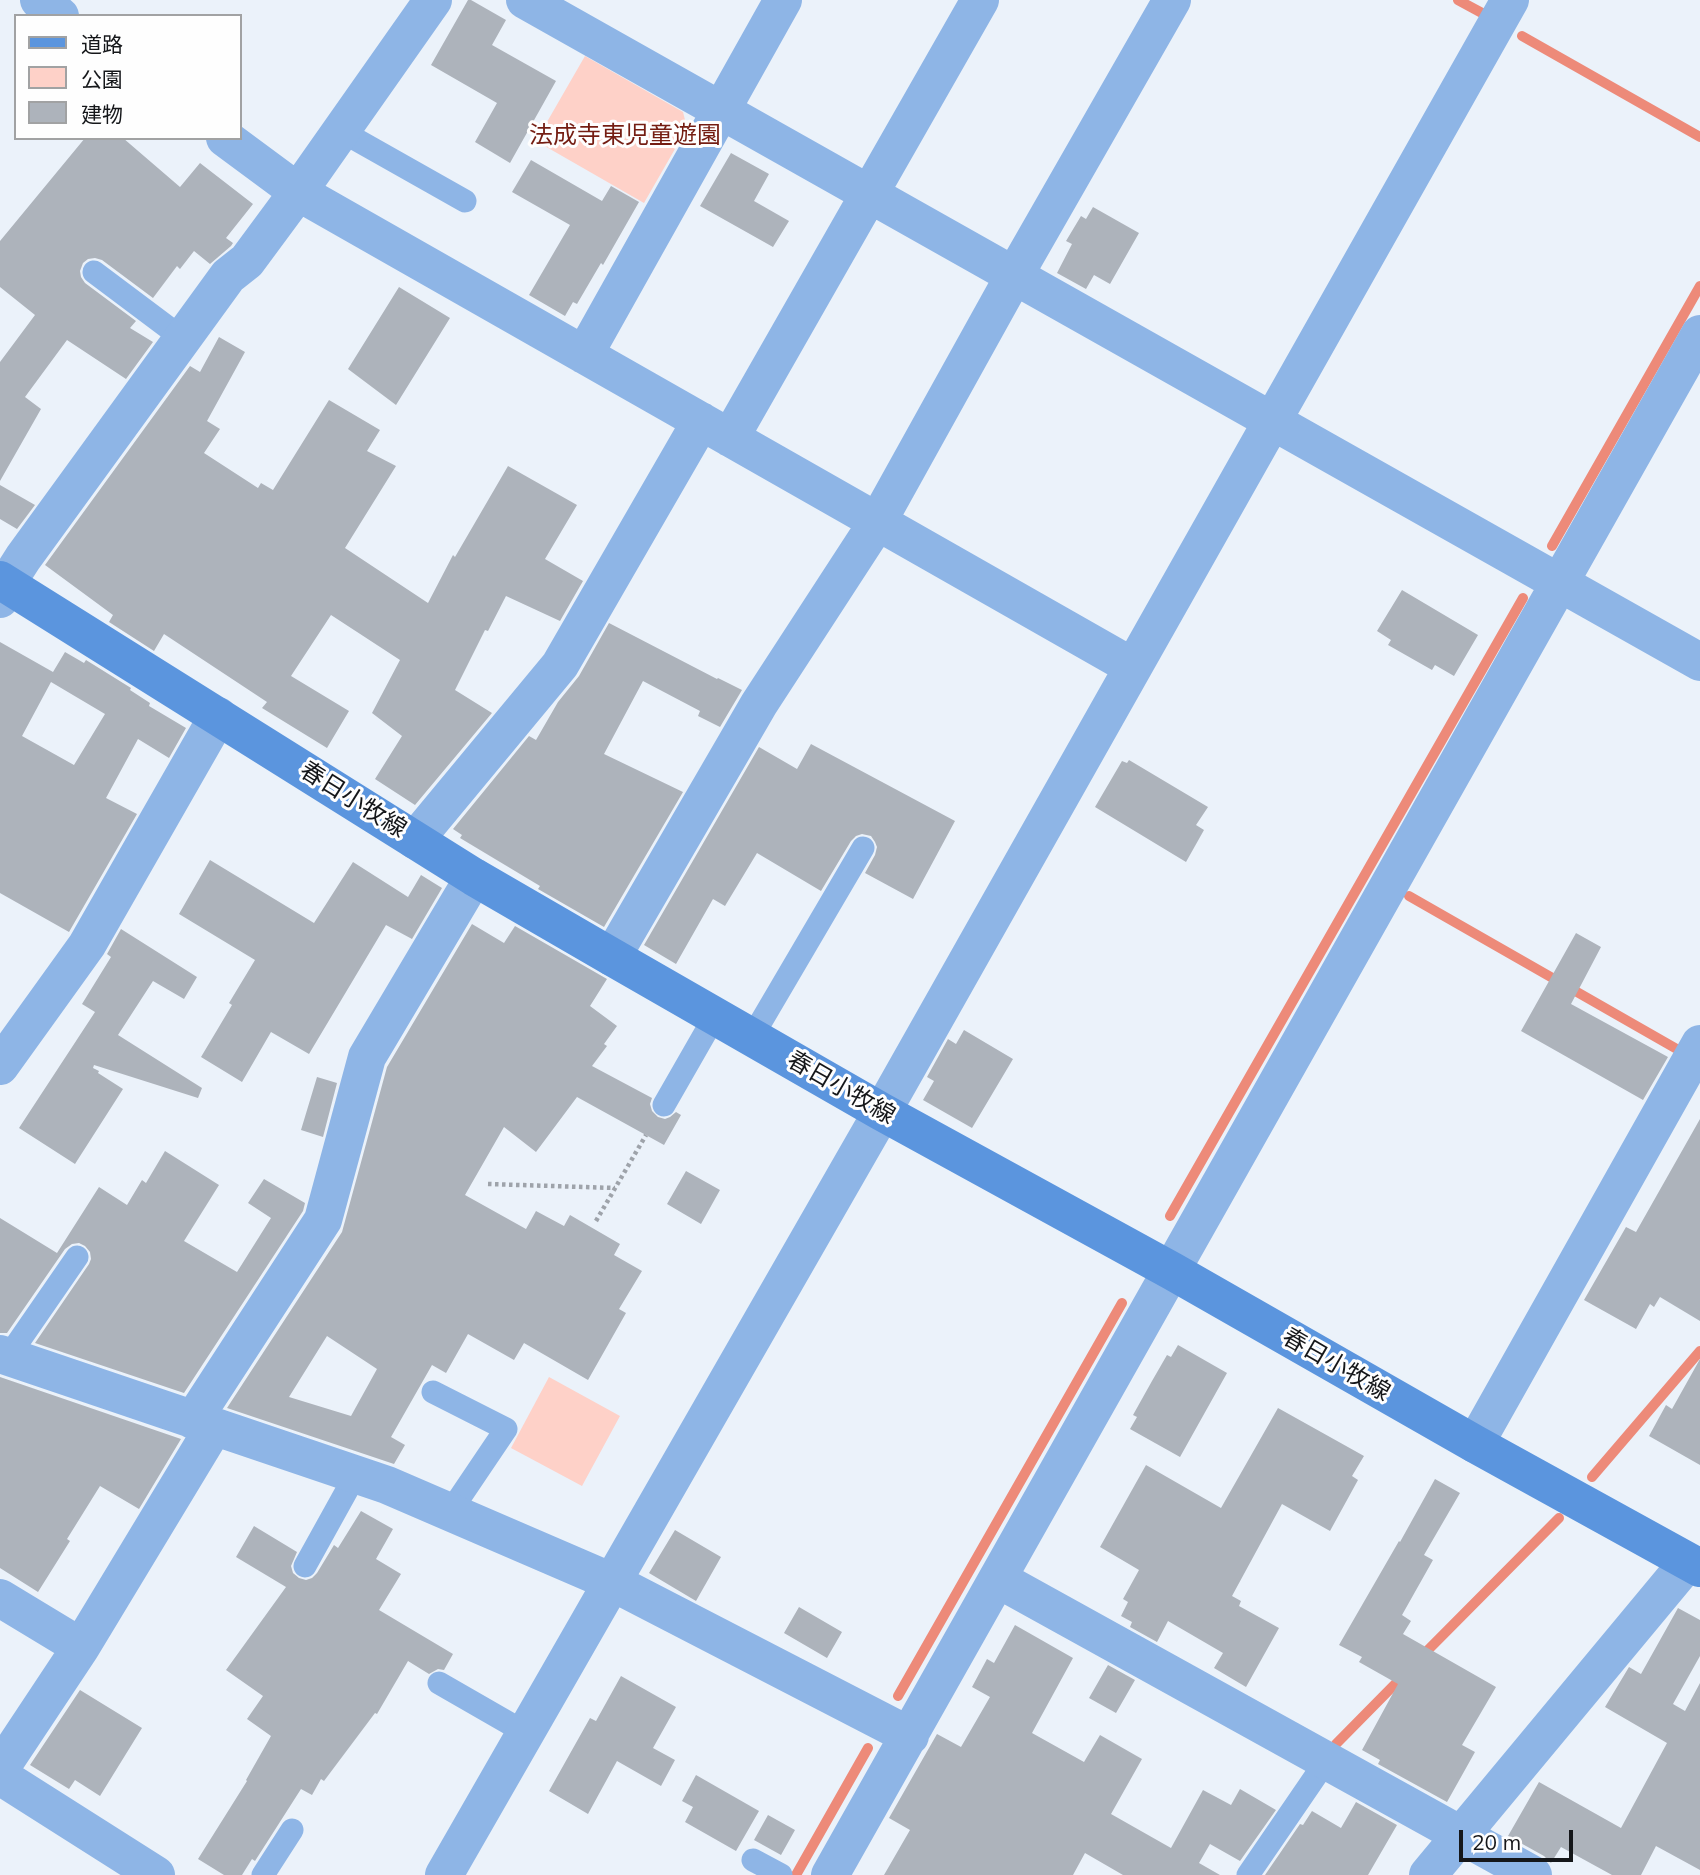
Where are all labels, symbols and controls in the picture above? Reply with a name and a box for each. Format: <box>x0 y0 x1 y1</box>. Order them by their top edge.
legend <box>14 14 242 140</box>
text: 道路 <box>81 31 123 57</box>
text: 公園 <box>81 66 123 92</box>
text: 建物 <box>81 101 123 127</box>
park label: 法成寺東児童遊園 <box>529 122 721 150</box>
street label: 春日小牧線 <box>294 756 412 844</box>
street label: 春日小牧線 <box>782 1046 900 1130</box>
street label: 春日小牧線 <box>1277 1323 1395 1407</box>
scale bar <box>1462 1815 1576 1859</box>
text: 20 m <box>1472 1829 1521 1855</box>

